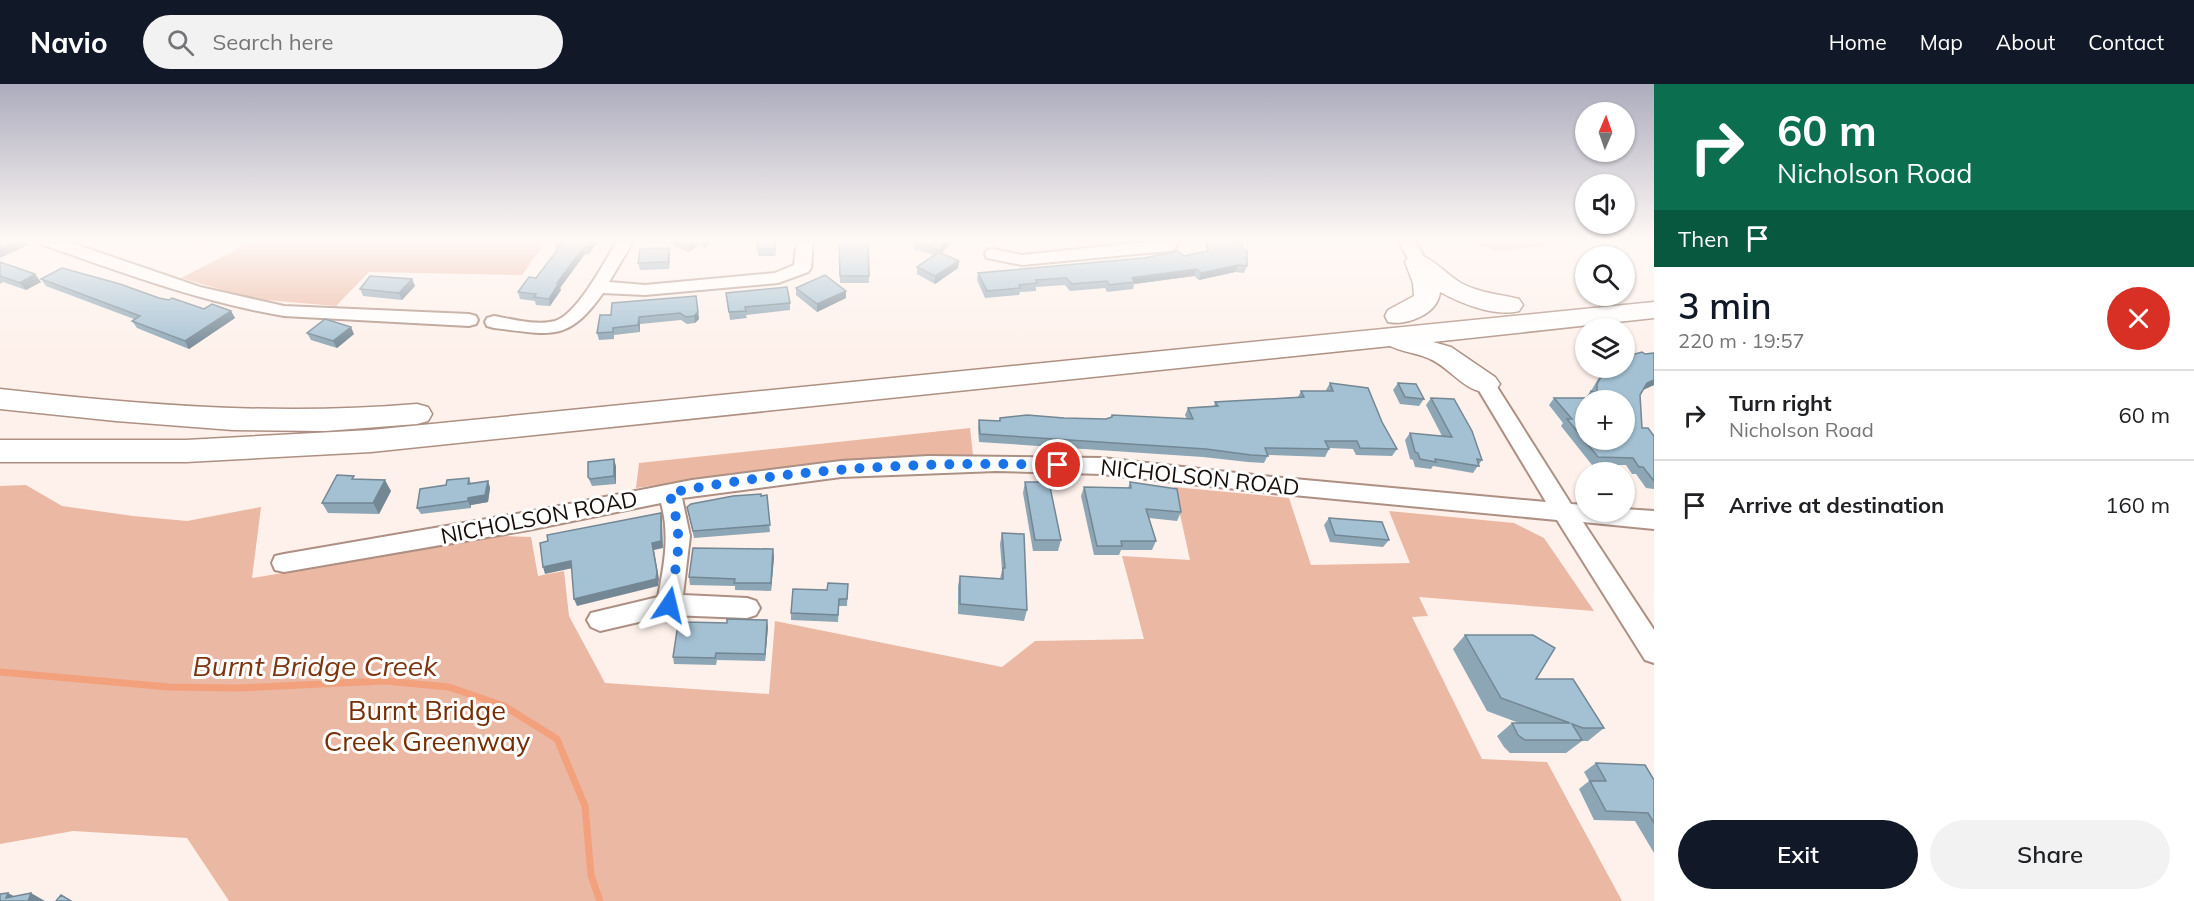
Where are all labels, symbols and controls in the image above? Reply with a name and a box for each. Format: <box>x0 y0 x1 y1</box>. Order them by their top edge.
search box <box>143 15 563 69</box>
text: Navio <box>30 25 107 60</box>
icon: search <box>164 26 197 59</box>
text: Search here <box>212 28 333 56</box>
text: Home <box>1829 29 1887 55</box>
text: Map <box>1920 29 1963 55</box>
text: About <box>1996 29 2055 55</box>
text: Contact <box>2088 29 2164 55</box>
north arrow <box>1575 102 1635 162</box>
map controls <box>1575 102 1635 522</box>
text: 60 m <box>1777 104 1877 157</box>
icon: right <box>1678 108 1756 186</box>
text: Nicholson Road <box>1777 156 1973 190</box>
button: sound <box>1575 174 1635 234</box>
icon: arrive <box>1741 222 1774 255</box>
text: Then <box>1678 225 1729 253</box>
button: search <box>1575 246 1635 306</box>
text: 3 min <box>1678 283 1772 328</box>
button: close <box>2107 287 2170 350</box>
button: layers <box>1575 318 1635 378</box>
text: 220 m · 19:57 <box>1678 328 1804 353</box>
text: Turn right <box>1729 389 1832 417</box>
button: + <box>1575 390 1635 450</box>
icon: right <box>1678 399 1711 432</box>
text: 60 m <box>2119 401 2170 429</box>
text: Nicholson Road <box>1729 417 1874 442</box>
pin <box>1032 439 1083 490</box>
icon: arrive <box>1041 448 1074 481</box>
street label: NICHOLSON ROAD <box>1099 453 1301 501</box>
button: − <box>1575 462 1635 522</box>
street label: NICHOLSON ROAD <box>438 484 640 550</box>
icon: arrive <box>1678 489 1711 522</box>
text: Arrive at destination <box>1729 491 1944 519</box>
text: 160 m <box>2105 491 2170 519</box>
position arrow <box>637 573 701 637</box>
water label: Burnt Bridge Creek <box>193 648 439 683</box>
park label: Burnt Bridge Creek Greenway <box>324 693 531 758</box>
button: Exit <box>1678 820 1918 889</box>
button: Share <box>1930 820 2170 889</box>

